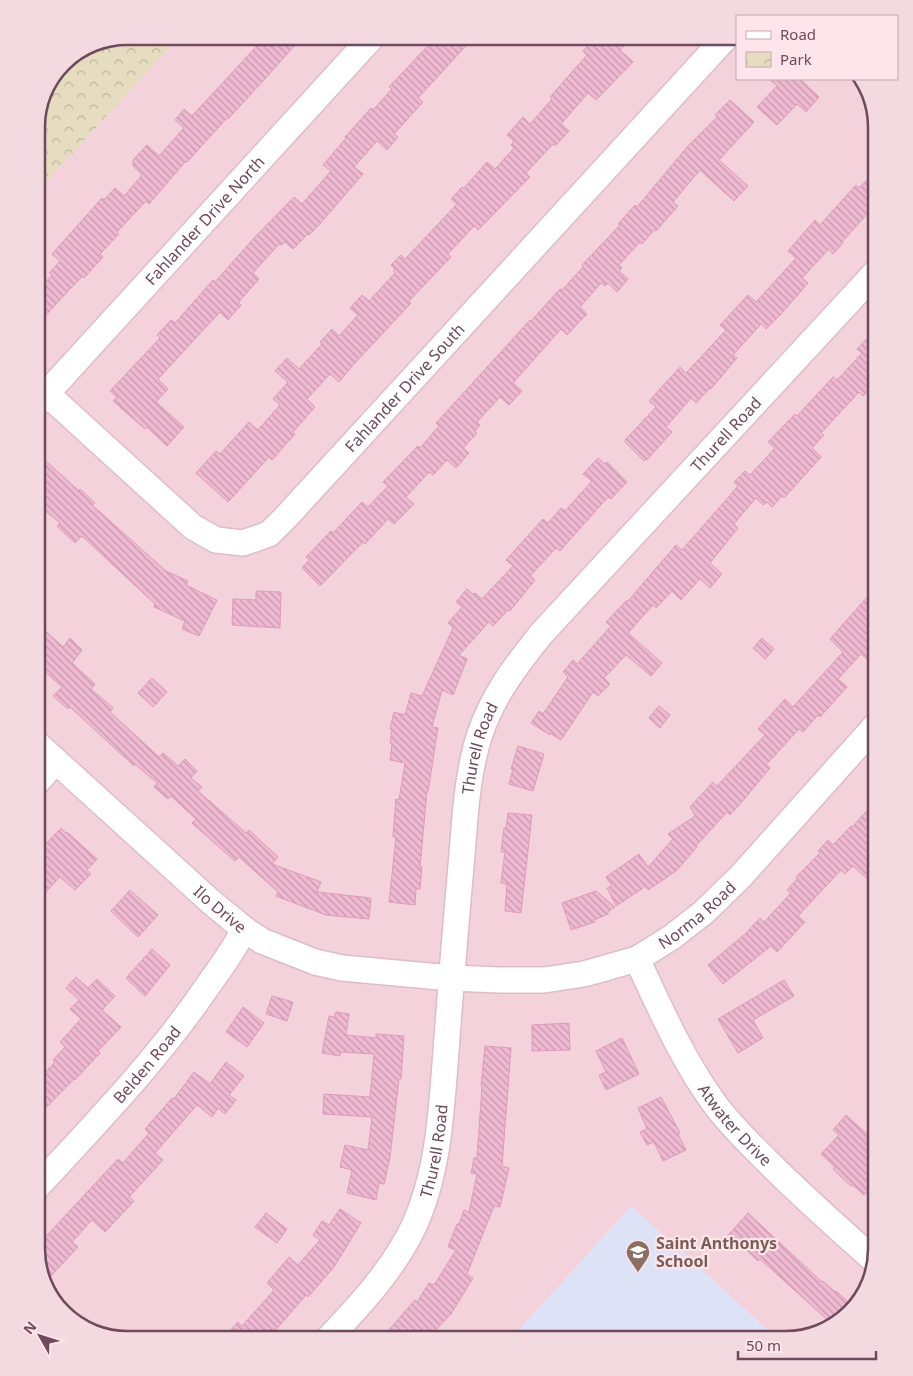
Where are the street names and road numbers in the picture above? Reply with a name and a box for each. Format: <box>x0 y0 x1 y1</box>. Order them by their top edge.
street label: Fahlander Drive North <box>140 151 269 290</box>
street label: Fahlander Drive South <box>340 319 469 457</box>
street label: Thurell Road <box>686 392 766 477</box>
street label: Thurell Road <box>456 699 503 796</box>
street label: Norma Road <box>654 876 740 954</box>
street label: Ilo Drive <box>189 880 251 938</box>
street label: Belden Road <box>108 1021 186 1108</box>
street label: Atwater Drive <box>693 1080 777 1171</box>
street label: Thurell Road <box>414 1103 453 1201</box>

